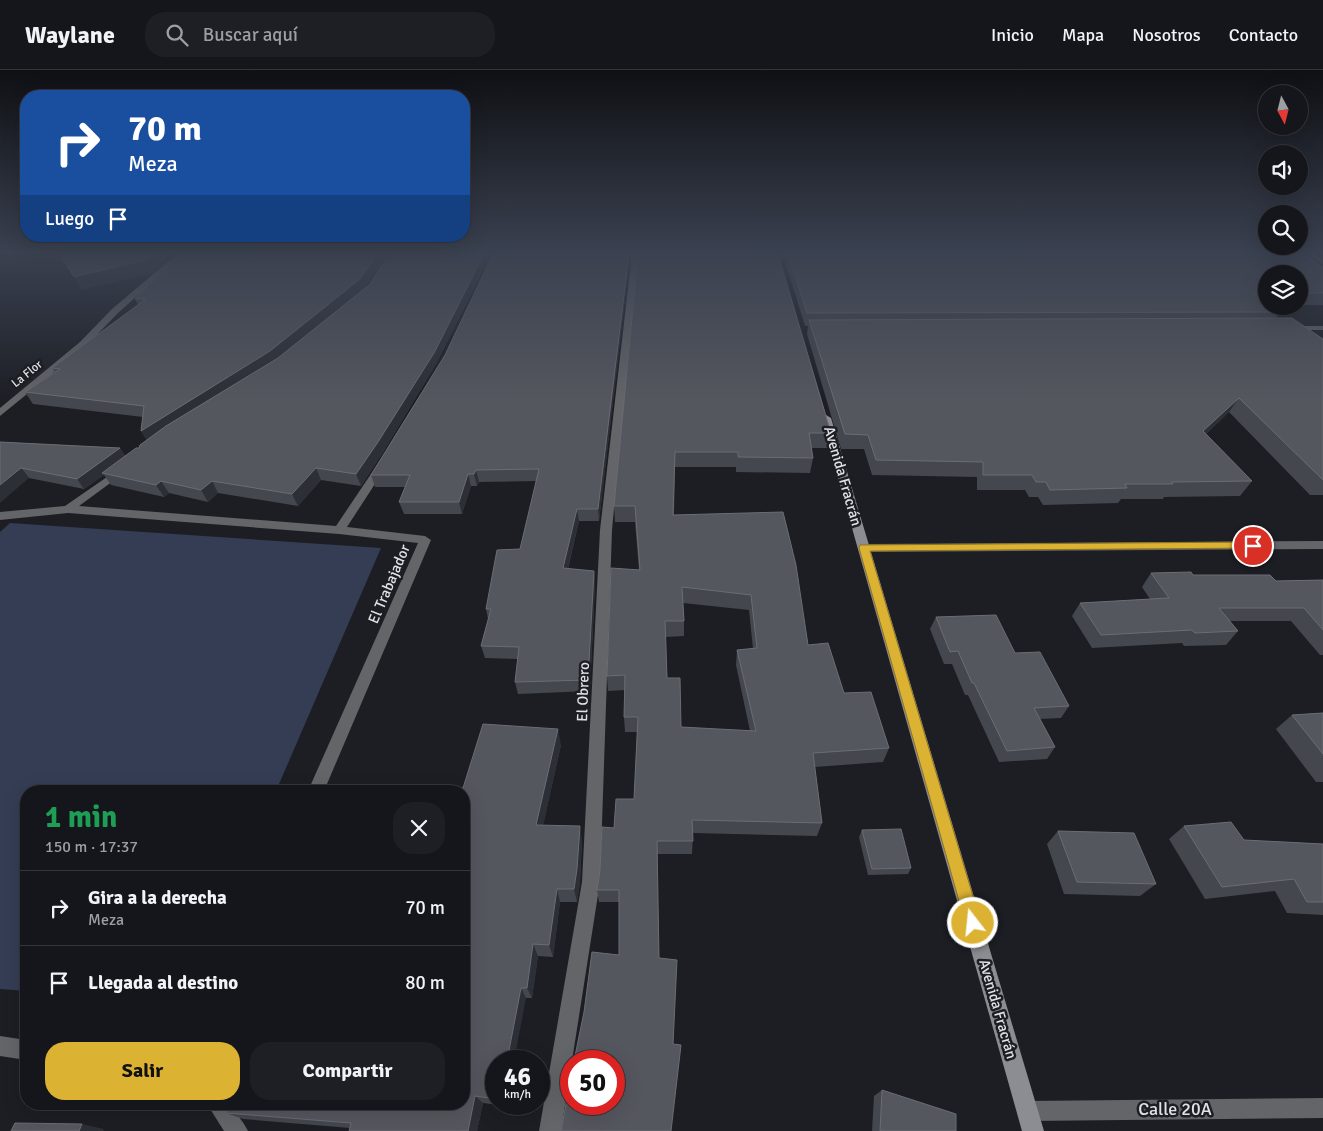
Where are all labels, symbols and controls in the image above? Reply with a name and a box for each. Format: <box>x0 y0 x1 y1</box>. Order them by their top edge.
search box <box>145 12 495 57</box>
text: Waylane <box>25 20 115 50</box>
icon: search <box>163 21 191 49</box>
text: Buscar aquí <box>203 23 298 47</box>
text: Inicio <box>991 24 1034 46</box>
text: Mapa <box>1062 24 1104 46</box>
text: Nosotros <box>1132 24 1201 46</box>
text: Contacto <box>1229 24 1298 46</box>
north arrow <box>1258 85 1308 135</box>
map controls <box>1258 85 1308 315</box>
text: 70 m <box>128 107 202 150</box>
icon: right <box>45 110 110 175</box>
button: sound <box>1258 145 1308 195</box>
text: Meza <box>128 150 178 177</box>
icon: arrive <box>104 205 132 233</box>
button: search <box>1258 205 1308 255</box>
text: Luego <box>45 207 94 231</box>
button: layers <box>1258 265 1308 315</box>
street label: La Flor <box>9 357 46 391</box>
street label: Avenida Fracrán <box>820 424 866 528</box>
pin <box>1232 525 1274 567</box>
icon: arrive <box>1239 532 1267 560</box>
street label: El Trabajador <box>364 541 414 626</box>
street label: El Obrero <box>573 662 593 722</box>
text: 1 min <box>45 799 117 836</box>
button: close <box>393 802 445 854</box>
text: 150 m · 17:37 <box>45 837 138 857</box>
text: Gira a la derecha <box>88 886 227 910</box>
icon: right <box>45 894 73 922</box>
text: 70 m <box>405 896 445 920</box>
position arrow <box>946 896 998 948</box>
text: Meza <box>88 910 124 930</box>
street label: Avenida Fracrán <box>975 957 1021 1061</box>
icon: arrive <box>45 969 73 997</box>
text: Llegada al destino <box>88 971 238 995</box>
text: 80 m <box>405 971 445 995</box>
button: Salir <box>45 1042 240 1100</box>
button: Compartir <box>250 1042 445 1100</box>
speed limit sign: 50 <box>560 1050 625 1115</box>
text: 46 <box>504 1061 531 1092</box>
text: km/h <box>504 1087 531 1102</box>
street label: Calle 20A <box>1138 1098 1212 1120</box>

